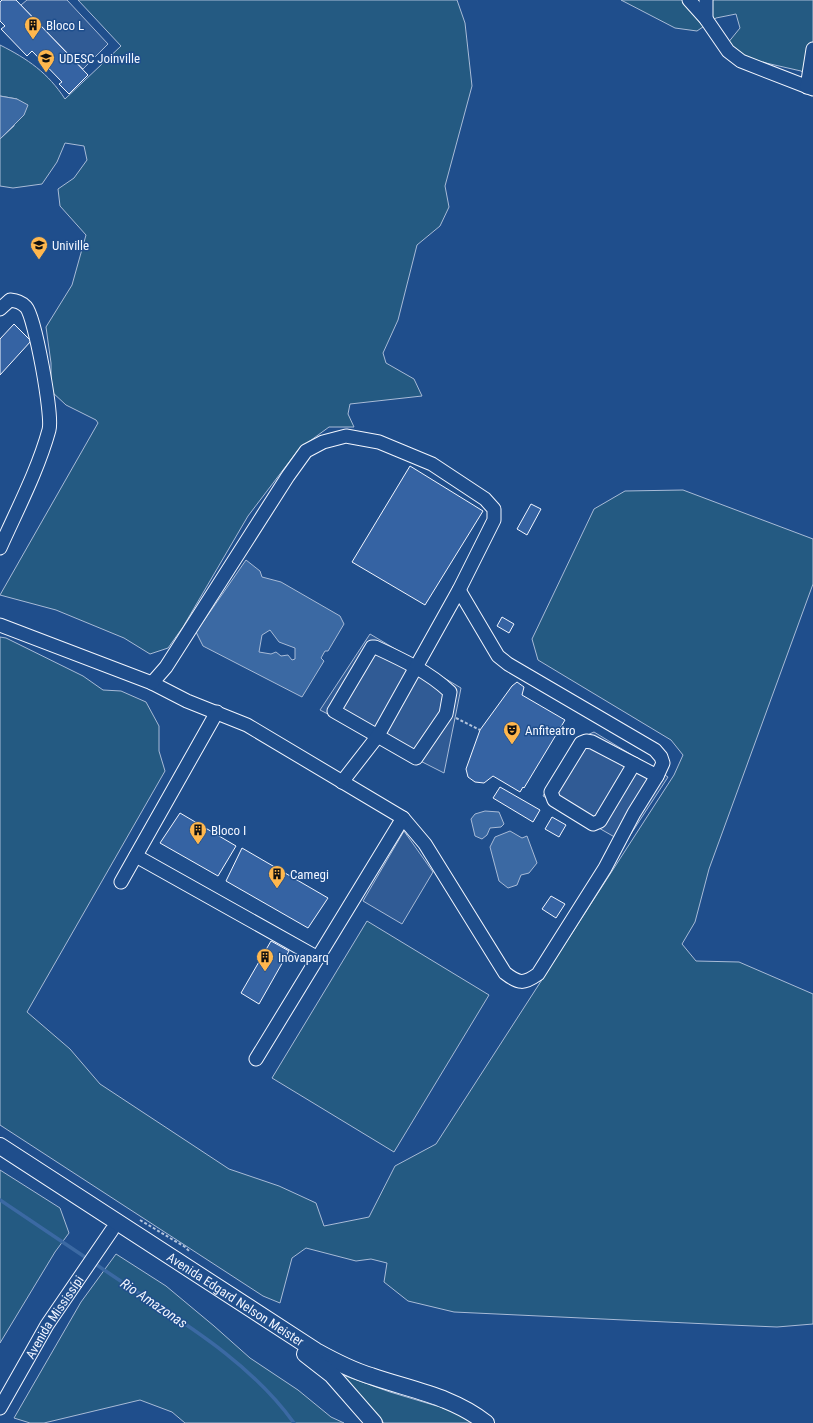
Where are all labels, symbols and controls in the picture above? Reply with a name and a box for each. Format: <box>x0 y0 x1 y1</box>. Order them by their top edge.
building icon: Bloco L <box>23 15 43 40</box>
place label: Bloco L <box>46 18 84 33</box>
school or university icon: UDESC Joinville <box>36 48 56 73</box>
place label: UDESC Joinville <box>59 51 140 66</box>
school or university icon: Univille <box>29 235 49 260</box>
place label: Univille <box>52 238 89 253</box>
theatre icon: Anfiteatro <box>502 720 522 745</box>
place label: Anfiteatro <box>525 723 576 738</box>
building icon: Bloco I <box>188 820 208 845</box>
place label: Bloco I <box>211 823 246 838</box>
building icon: Camegi <box>267 864 287 889</box>
place label: Camegi <box>290 867 329 882</box>
building icon: Inovaparq <box>255 947 275 972</box>
place label: Inovaparq <box>278 950 329 965</box>
street label: Avenida Edgard Nelson Meister <box>164 1249 307 1349</box>
street label: Avenida Mississípi <box>23 1273 87 1361</box>
water label: Rio Amazonas <box>118 1275 190 1331</box>

